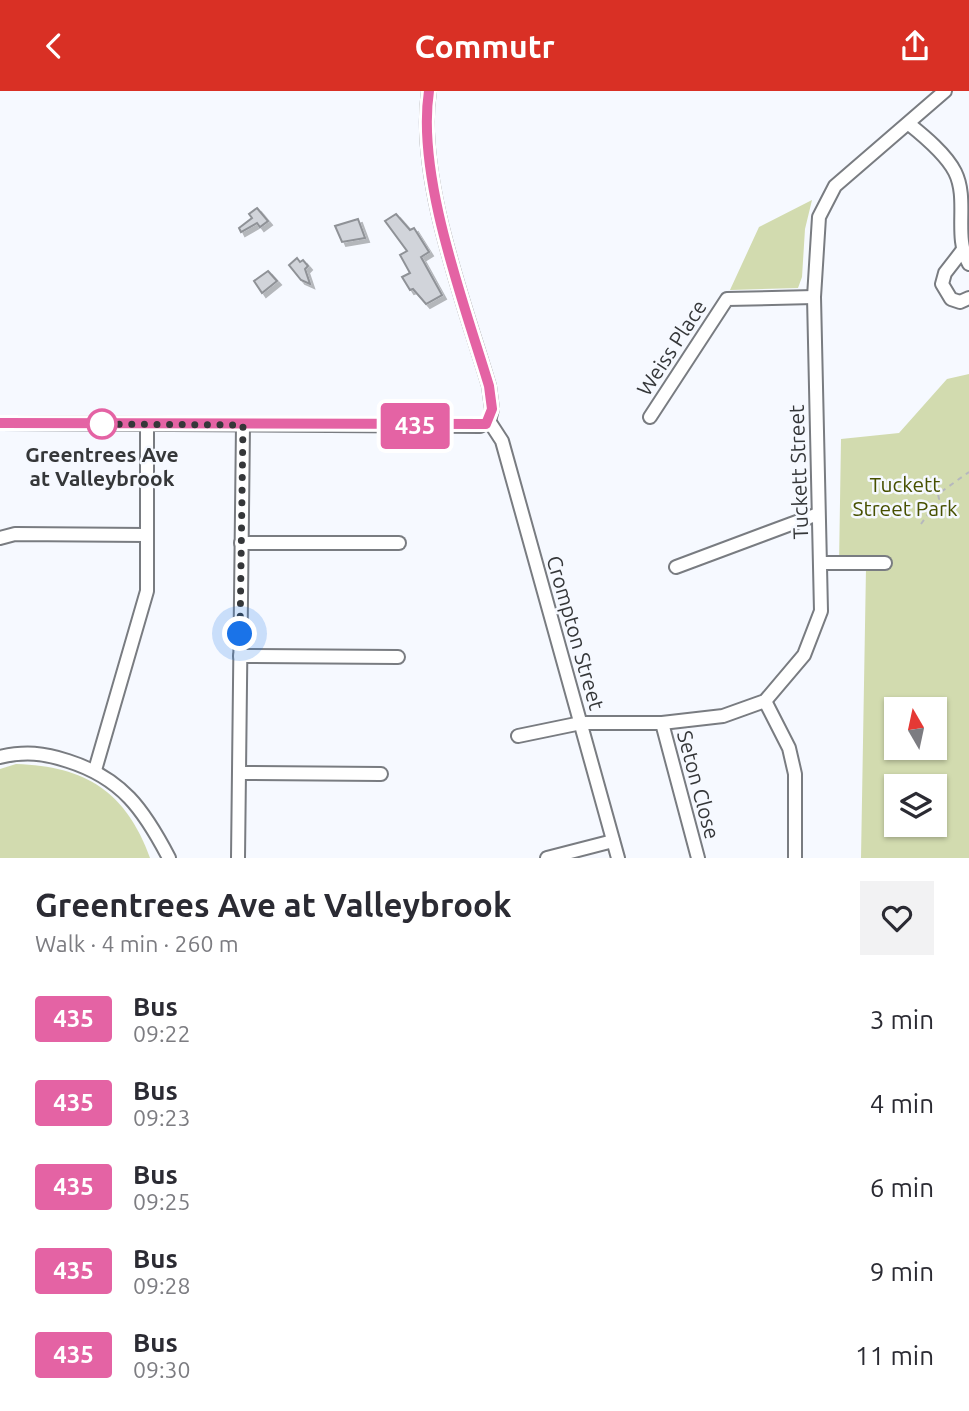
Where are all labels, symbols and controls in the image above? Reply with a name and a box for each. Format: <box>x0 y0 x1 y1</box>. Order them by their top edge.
icon: back <box>35 27 73 65</box>
icon: share <box>896 27 934 65</box>
text: Commutr <box>414 28 555 64</box>
street label: Weiss Place <box>631 295 711 400</box>
line badge: 435 <box>375 403 455 449</box>
street label: Tuckett Street <box>784 404 812 540</box>
marker: Greentrees Ave at Valleybrook <box>87 409 117 439</box>
text: 435 <box>395 412 435 439</box>
place label: Greentrees Ave at Valleybrook <box>25 442 179 490</box>
park label: Tuckett Street Park <box>852 472 958 520</box>
street label: Crompton Street <box>542 553 609 713</box>
your location <box>222 616 257 651</box>
north arrow <box>884 697 947 759</box>
map controls <box>884 697 947 837</box>
street label: Seton Close <box>673 728 725 842</box>
button: layers <box>884 774 947 837</box>
button: heart <box>860 881 934 955</box>
text: Greentrees Ave at Valleybrook <box>35 886 511 923</box>
text: Walk · 4 min · 260 m <box>35 931 239 956</box>
text: Bus <box>133 992 178 1021</box>
text: 435 <box>53 1005 94 1032</box>
text: 3 min <box>870 1005 934 1034</box>
text: 09:22 <box>133 1021 191 1046</box>
text: Bus <box>133 1076 178 1105</box>
text: 435 <box>53 1089 94 1116</box>
text: 4 min <box>870 1089 934 1118</box>
text: 09:23 <box>133 1105 191 1130</box>
text: Bus <box>133 1160 178 1189</box>
text: 435 <box>53 1173 94 1200</box>
text: 6 min <box>870 1173 934 1202</box>
text: 09:25 <box>133 1189 191 1214</box>
text: Bus <box>133 1244 178 1273</box>
text: 435 <box>53 1257 94 1284</box>
text: 9 min <box>870 1257 934 1286</box>
text: 09:28 <box>133 1273 191 1298</box>
text: Bus <box>133 1328 178 1357</box>
text: 435 <box>53 1341 94 1368</box>
text: 11 min <box>855 1341 934 1370</box>
text: 09:30 <box>133 1357 191 1382</box>

